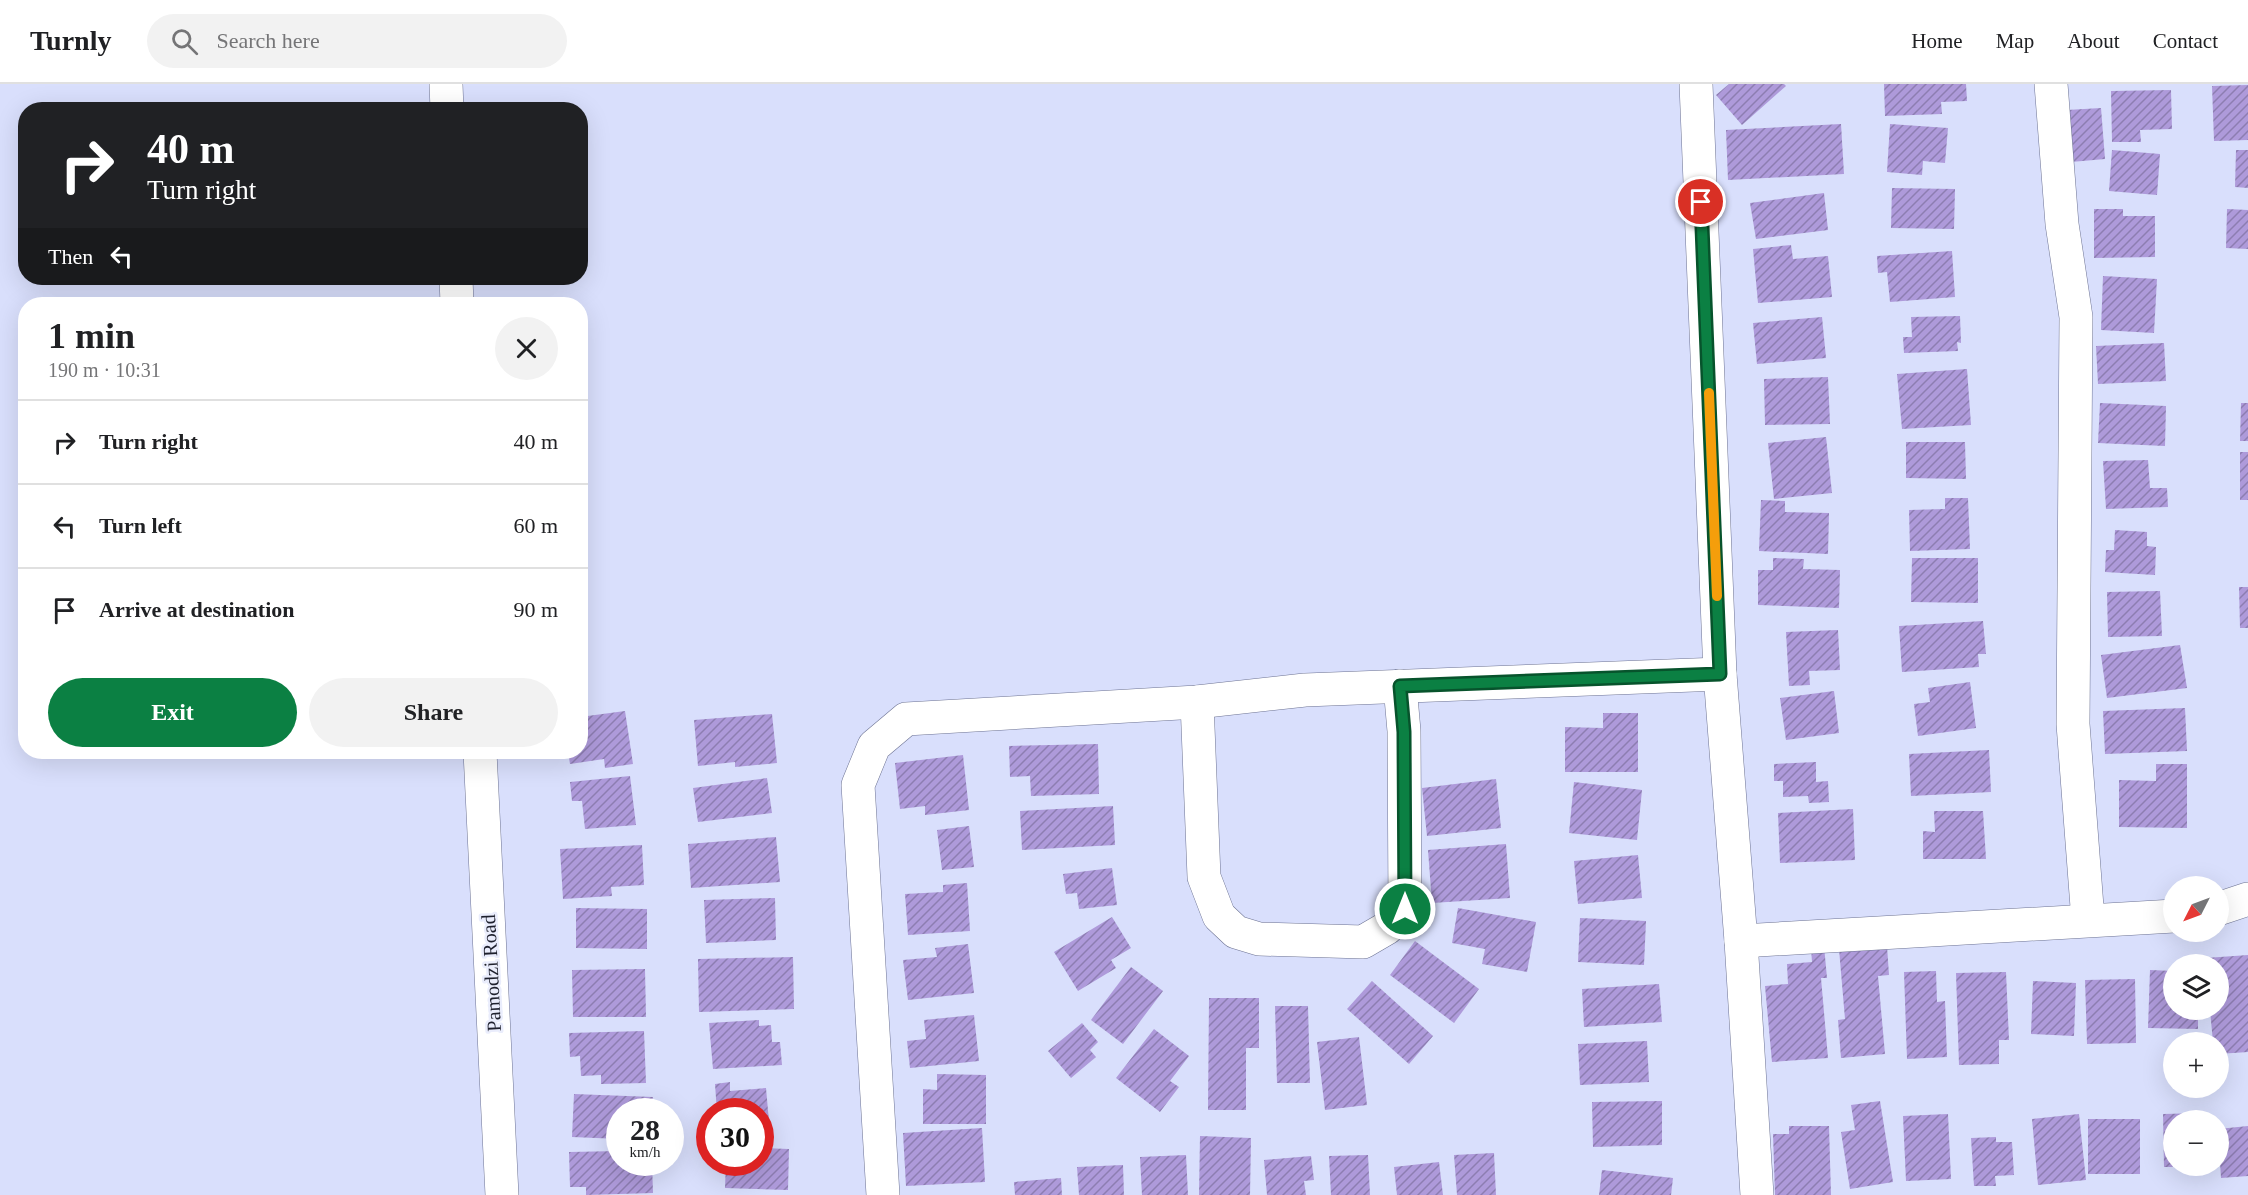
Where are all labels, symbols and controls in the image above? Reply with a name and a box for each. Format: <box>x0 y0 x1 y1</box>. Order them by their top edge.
search box <box>147 14 567 68</box>
text: Turnly <box>30 25 111 56</box>
icon: search <box>168 25 201 58</box>
text: Search here <box>216 28 320 53</box>
text: Home <box>1911 29 1963 53</box>
text: Map <box>1996 29 2034 53</box>
text: About <box>2067 29 2120 53</box>
text: Contact <box>2153 29 2218 53</box>
icon: right <box>48 126 126 204</box>
text: 40 m <box>147 126 235 172</box>
text: Turn right <box>147 175 256 205</box>
pin <box>1675 176 1726 227</box>
icon: arrive <box>1684 185 1717 218</box>
icon: left <box>105 240 138 273</box>
text: Then <box>48 244 93 269</box>
text: 1 min <box>48 316 135 356</box>
button: close <box>495 317 558 380</box>
text: 190 m · 10:31 <box>48 359 161 381</box>
icon: right <box>48 426 81 459</box>
text: Turn right <box>99 429 198 454</box>
text: 40 m <box>513 429 558 454</box>
icon: left <box>48 510 81 543</box>
text: Turn left <box>99 513 182 538</box>
text: 60 m <box>513 513 558 538</box>
icon: arrive <box>48 594 81 627</box>
text: Arrive at destination <box>99 597 295 622</box>
text: 90 m <box>513 597 558 622</box>
button: Exit <box>48 678 297 747</box>
button: Share <box>309 678 558 747</box>
north arrow <box>2163 876 2229 942</box>
map controls <box>2163 876 2229 1176</box>
position arrow <box>1373 877 1437 941</box>
street label: Pamodzi Road <box>477 914 505 1032</box>
button: layers <box>2163 954 2229 1020</box>
button: + <box>2163 1032 2229 1098</box>
speed limit sign: 30 <box>696 1098 774 1176</box>
button: − <box>2163 1110 2229 1176</box>
text: 28 <box>630 1113 660 1146</box>
text: km/h <box>630 1144 660 1160</box>

